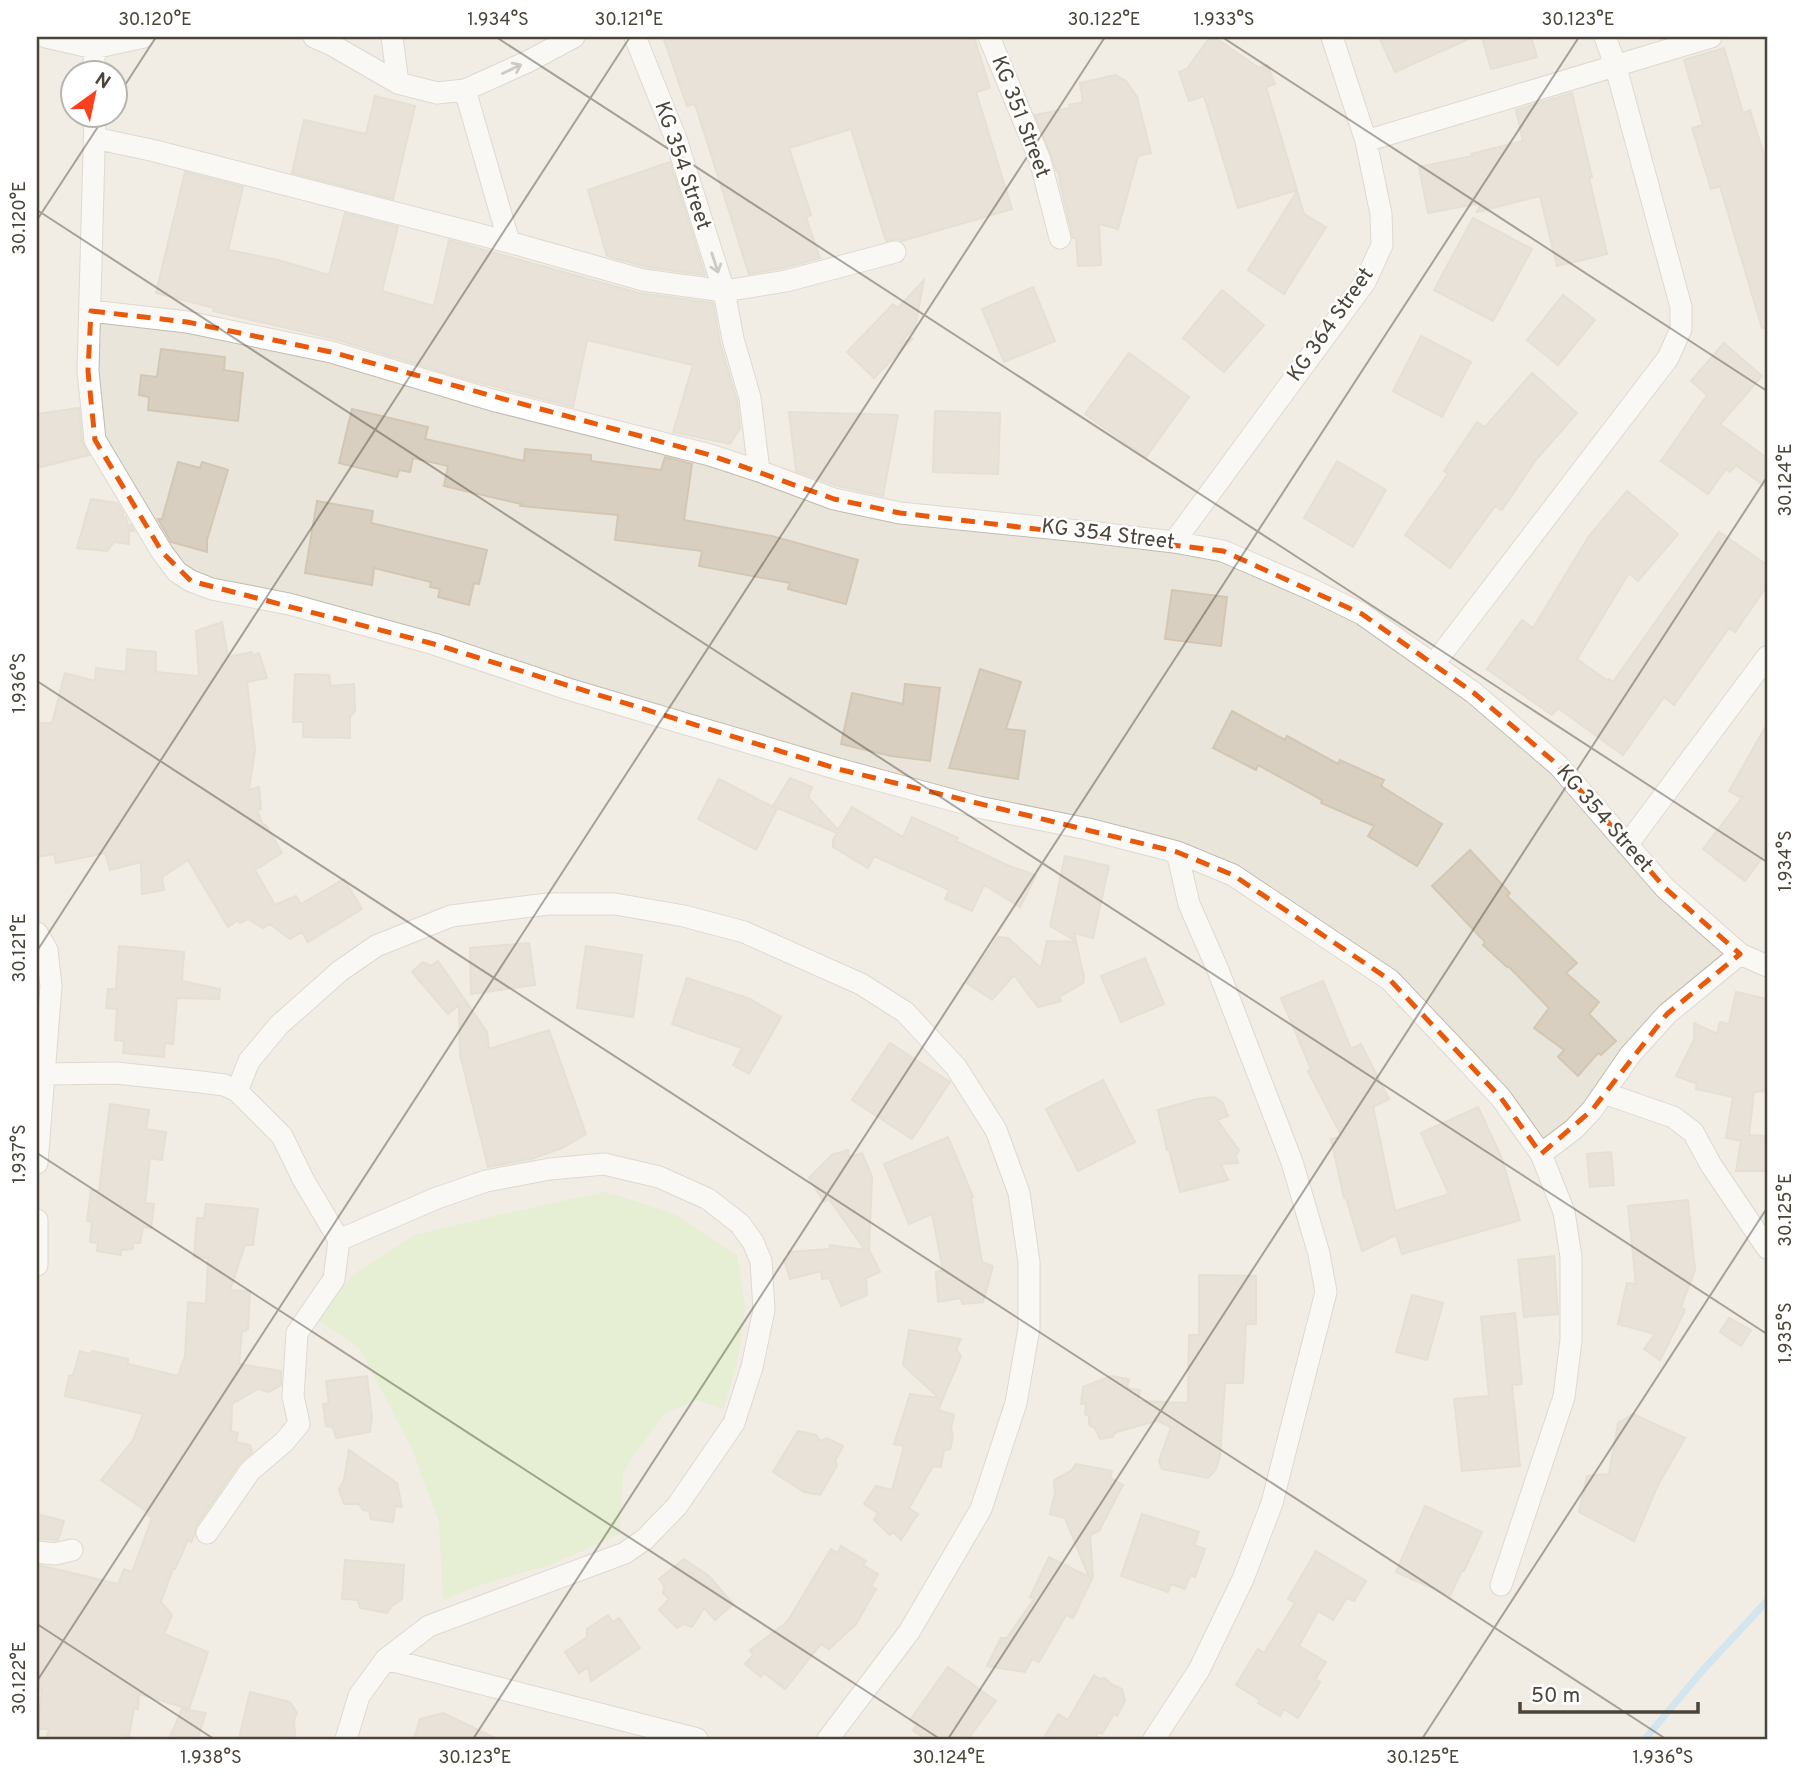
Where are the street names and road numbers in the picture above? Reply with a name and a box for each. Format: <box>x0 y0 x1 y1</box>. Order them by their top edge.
street label: KG 351 Street <box>984 52 1056 182</box>
street label: KG 354 Street <box>647 98 717 234</box>
street label: KG 364 Street <box>1282 263 1380 387</box>
street label: KG 354 Street <box>1040 513 1176 557</box>
street label: KG 354 Street <box>1550 759 1658 879</box>

